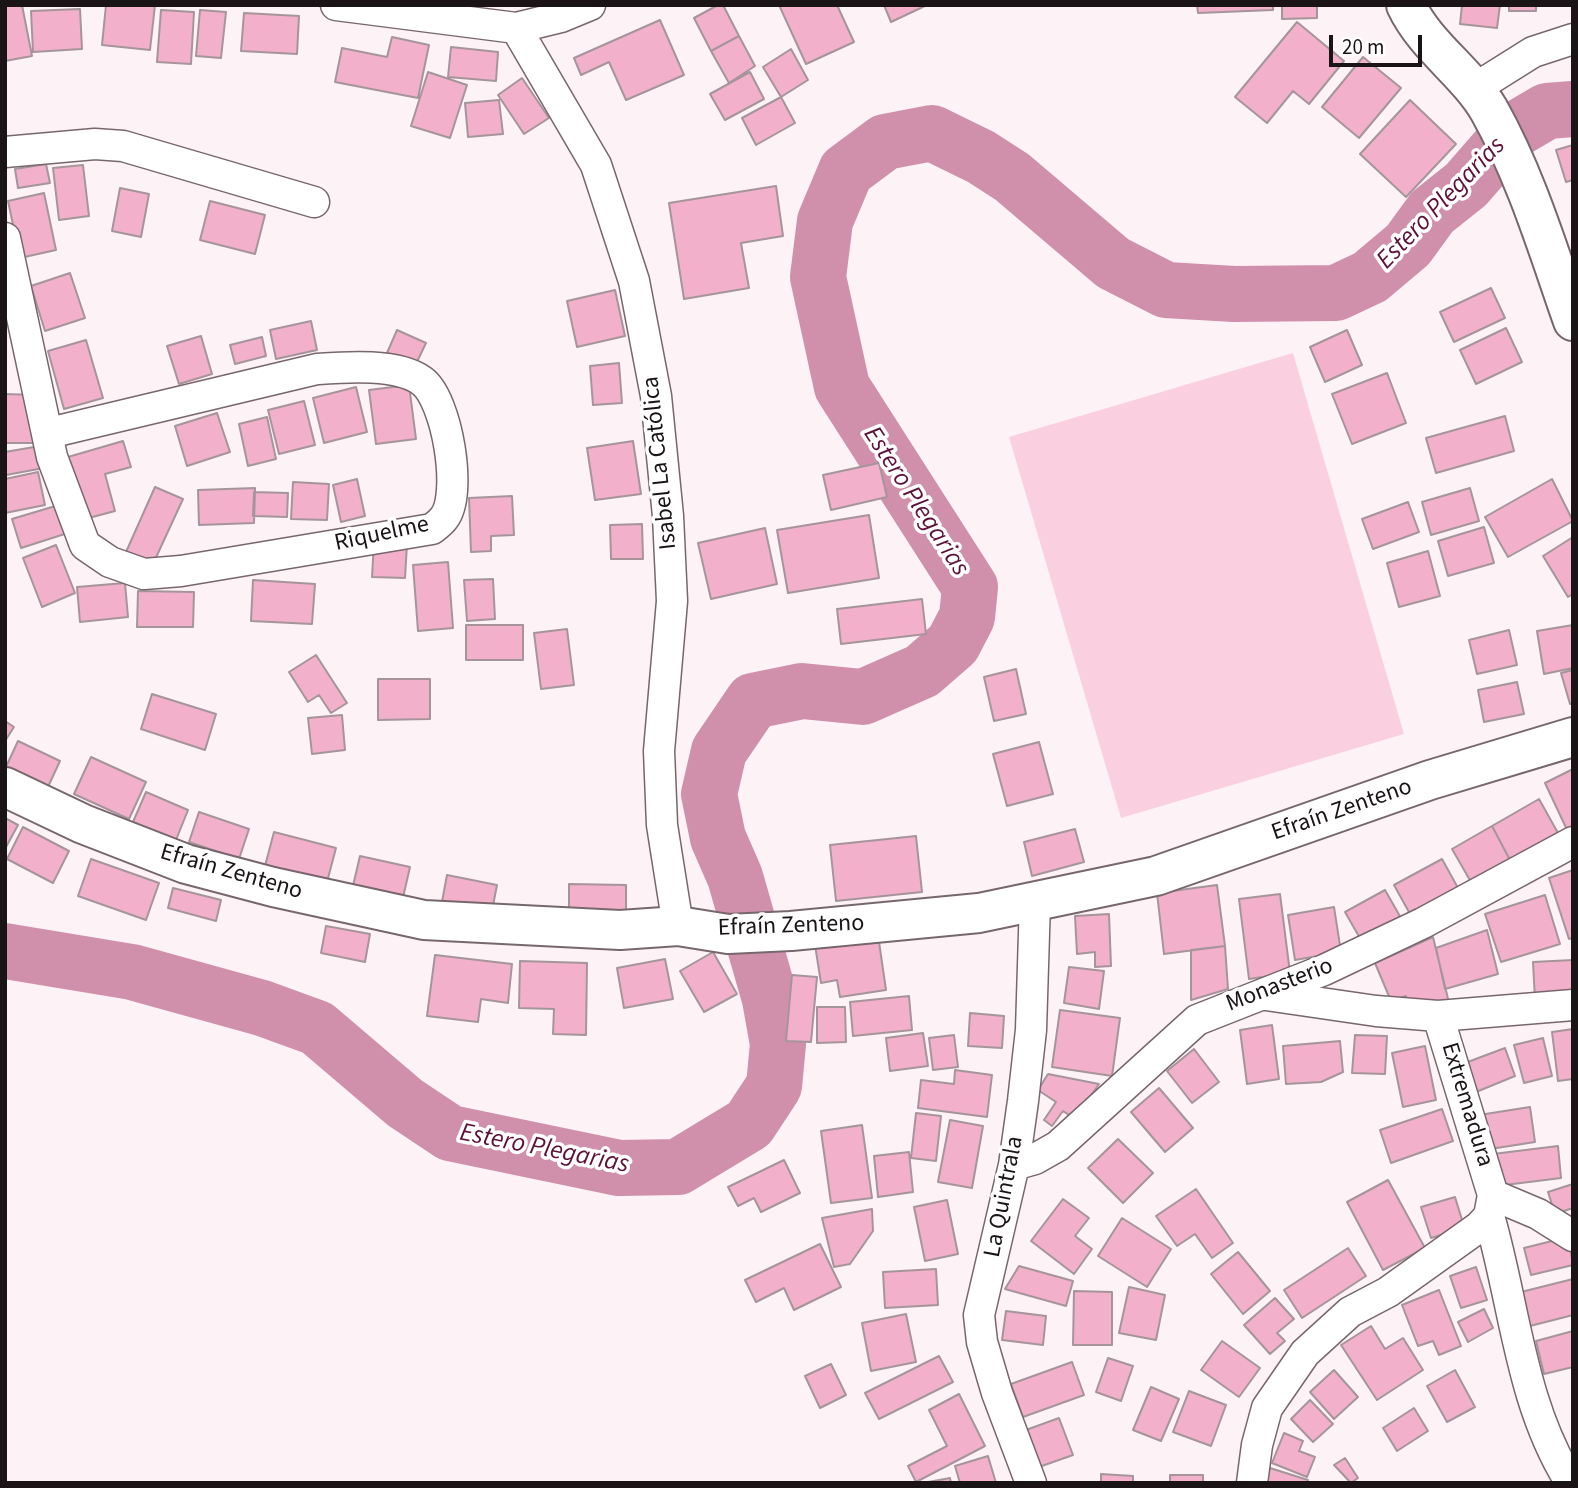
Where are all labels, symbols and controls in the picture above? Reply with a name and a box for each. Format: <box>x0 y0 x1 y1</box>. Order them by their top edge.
scale bar <box>1333 21 1426 65</box>
text: 20 m <box>1342 32 1384 62</box>
water label: Estero Plegarias <box>1371 131 1513 277</box>
street label: Isabel La Católica <box>638 375 684 551</box>
water label: Estero Plegarias <box>855 422 975 582</box>
street label: Riquelme <box>332 511 432 559</box>
street label: Efraín Zenteno <box>1268 774 1416 848</box>
street label: Efraín Zenteno <box>157 839 305 907</box>
street label: Efraín Zenteno <box>717 910 865 944</box>
street label: Monasterio <box>1222 952 1338 1020</box>
street label: Extremadura <box>1433 1039 1499 1171</box>
water label: Estero Plegarias <box>457 1118 631 1182</box>
street label: La Quintrala <box>979 1134 1031 1260</box>

